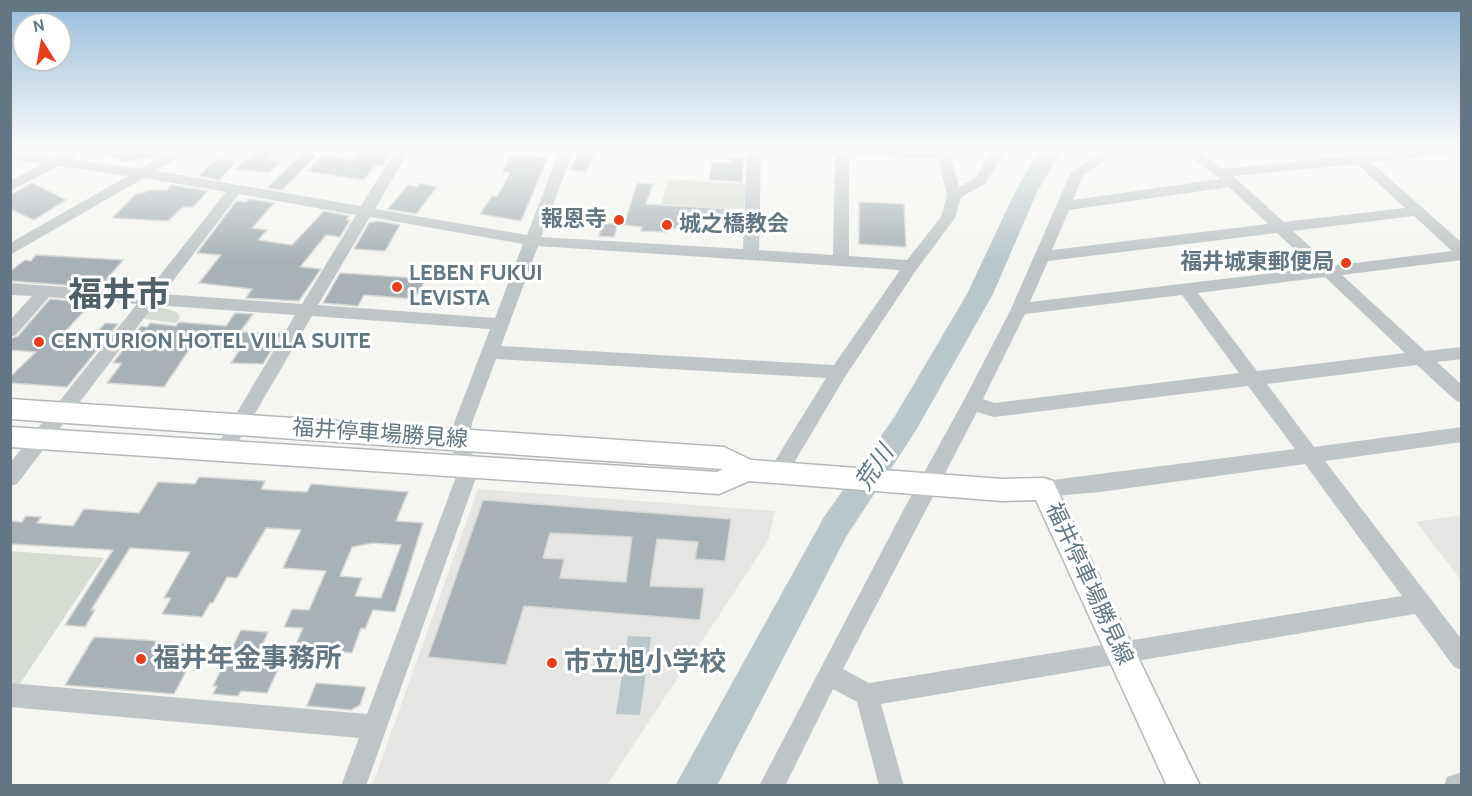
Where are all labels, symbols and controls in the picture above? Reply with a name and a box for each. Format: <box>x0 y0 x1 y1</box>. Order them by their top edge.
north arrow <box>12 12 72 72</box>
text: N <box>31 15 46 36</box>
place label: 報恩寺 <box>541 207 607 233</box>
place label: 城之橋教会 <box>679 212 789 238</box>
marker: 報恩寺 <box>612 213 626 227</box>
marker: 城之橋教会 <box>660 218 674 232</box>
place label: 福井城東郵便局 <box>1180 250 1334 276</box>
marker: 福井城東郵便局 <box>1339 256 1353 270</box>
place label: LEBEN FUKUI LEVISTA <box>409 261 542 312</box>
district label: 福井市 <box>68 276 170 316</box>
marker: LEBEN FUKUI LEVISTA <box>390 280 404 294</box>
place label: CENTURION HOTEL VILLA SUITE <box>51 329 371 355</box>
marker: CENTURION HOTEL VILLA SUITE <box>32 335 46 349</box>
street label: 福井停車場勝見線 <box>291 415 469 453</box>
water label: 荒川 <box>850 440 900 496</box>
street label: 福井停車場勝見線 <box>1040 499 1138 669</box>
place label: 福井年金事務所 <box>153 643 342 675</box>
place label: 市立旭小学校 <box>564 647 726 679</box>
marker: 福井年金事務所 <box>134 652 148 666</box>
marker: 市立旭小学校 <box>545 656 559 670</box>

